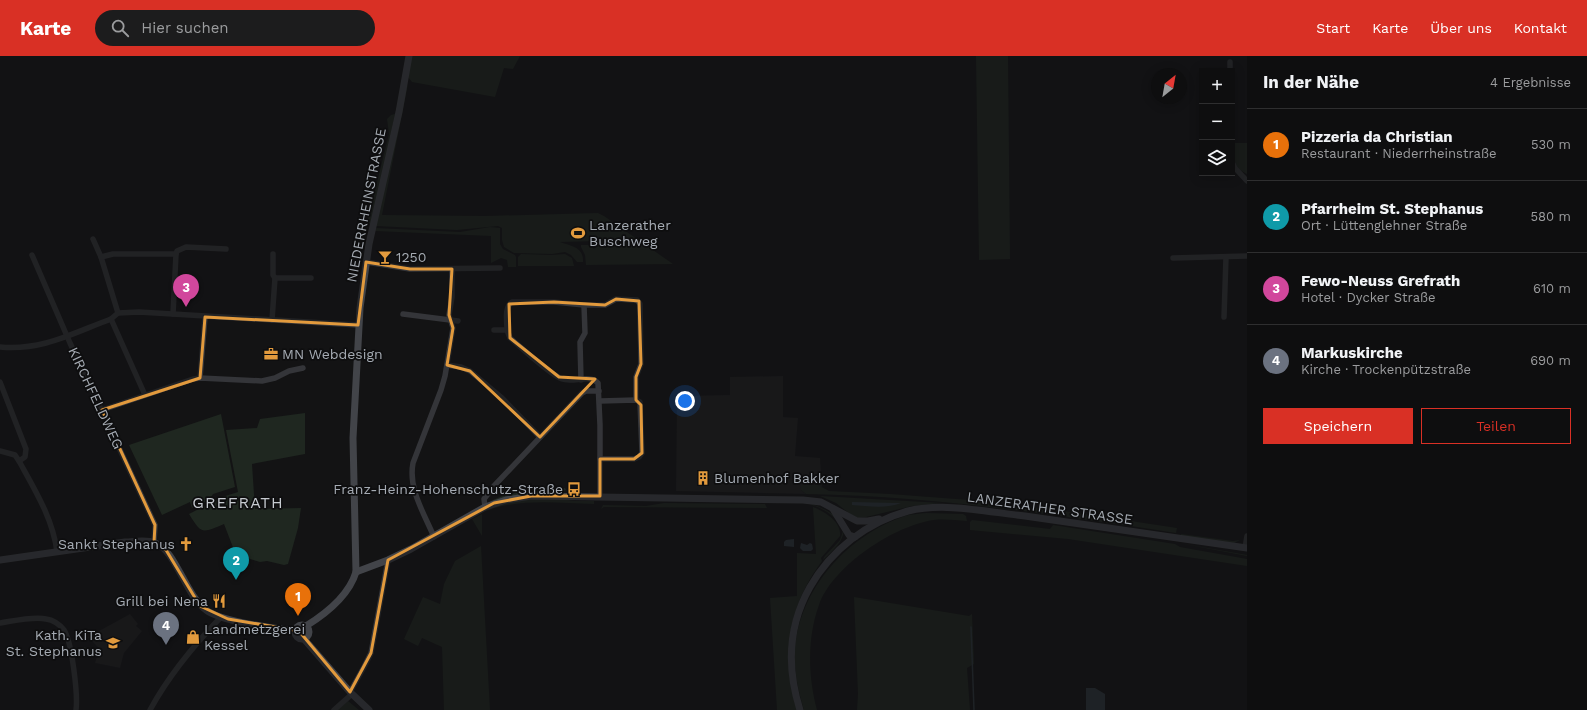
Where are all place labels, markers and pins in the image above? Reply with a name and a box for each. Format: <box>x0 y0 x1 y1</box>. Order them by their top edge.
place label: Lanzerather Buschweg <box>589 217 671 249</box>
sports icon: Lanzerather Buschweg <box>570 225 586 241</box>
bar icon: 1250 <box>377 249 393 265</box>
place label: 1250 <box>396 249 426 265</box>
pin: 3 <box>173 274 199 307</box>
office icon: MN Webdesign <box>263 346 279 362</box>
place label: MN Webdesign <box>282 346 383 362</box>
building icon: Blumenhof Bakker <box>695 470 711 486</box>
place label: Blumenhof Bakker <box>714 470 840 486</box>
place label: Franz-Heinz-Hohenschutz-Straße <box>333 481 563 497</box>
bus stop icon: Franz-Heinz-Hohenschutz-Straße <box>566 481 582 497</box>
place label: Sankt Stephanus <box>58 536 175 552</box>
church icon: Sankt Stephanus <box>178 536 194 552</box>
pin: 2 <box>223 547 249 580</box>
pin: 1 <box>285 583 311 616</box>
place label: Grill bei Nena <box>115 593 208 609</box>
restaurant icon: Grill bei Nena <box>211 593 227 609</box>
pin: 4 <box>153 612 179 645</box>
place label: Landmetzgerei Kessel <box>204 621 305 653</box>
place label: Kath. KiTa St. Stephanus <box>6 627 102 659</box>
shop icon: Landmetzgerei Kessel <box>185 629 201 645</box>
school or university icon: Kath. KiTa St. Stephanus <box>105 635 121 651</box>

